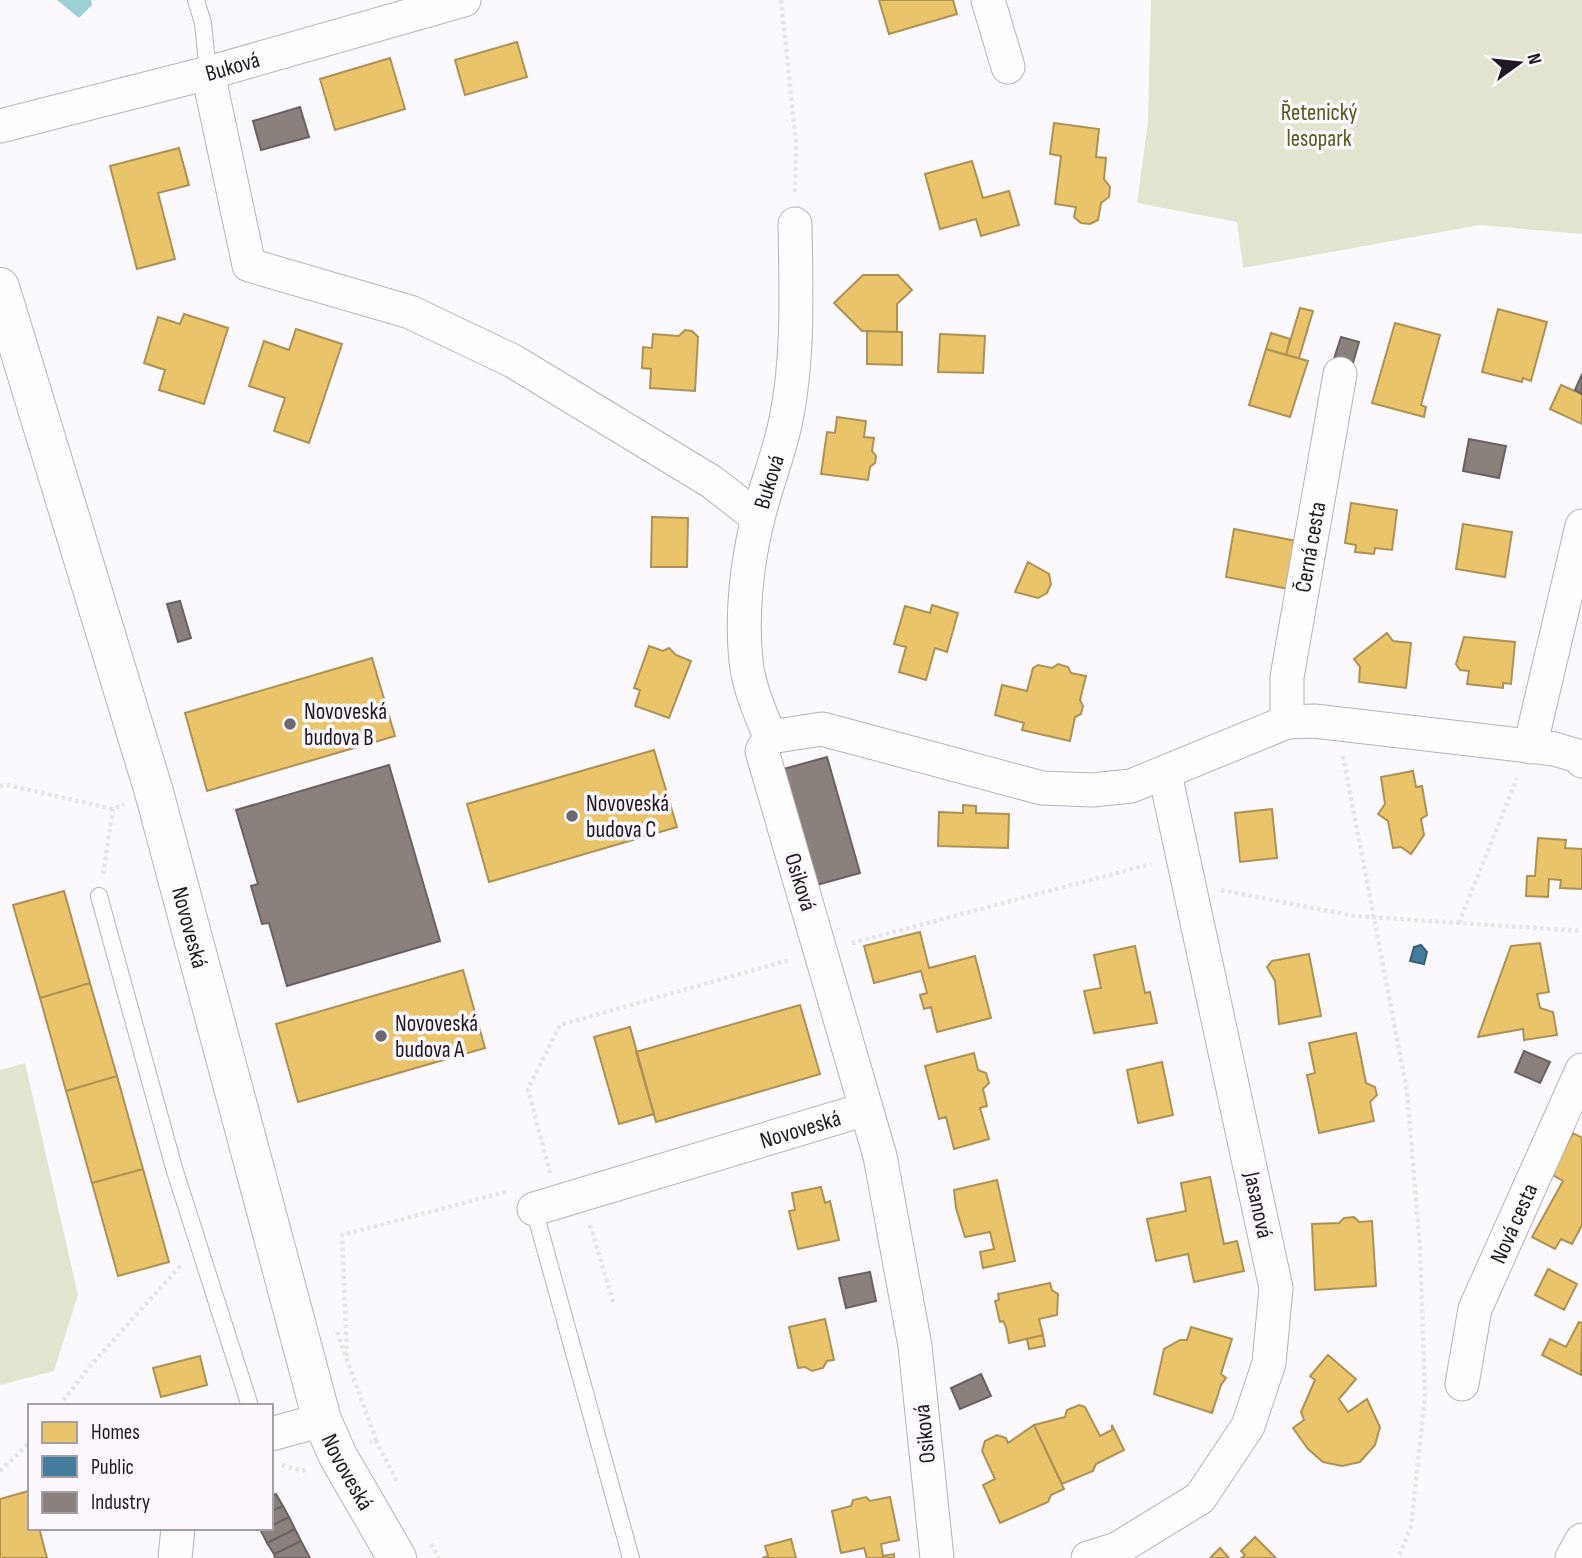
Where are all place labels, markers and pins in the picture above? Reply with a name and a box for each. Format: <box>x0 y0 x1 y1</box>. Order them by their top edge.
place label: Novoveská budova B <box>304 698 387 752</box>
marker: Novoveská budova B <box>282 716 298 732</box>
place label: Novoveská budova C <box>586 790 669 844</box>
marker: Novoveská budova C <box>564 808 580 824</box>
place label: Novoveská budova A <box>395 1010 478 1064</box>
marker: Novoveská budova A <box>373 1028 389 1044</box>

